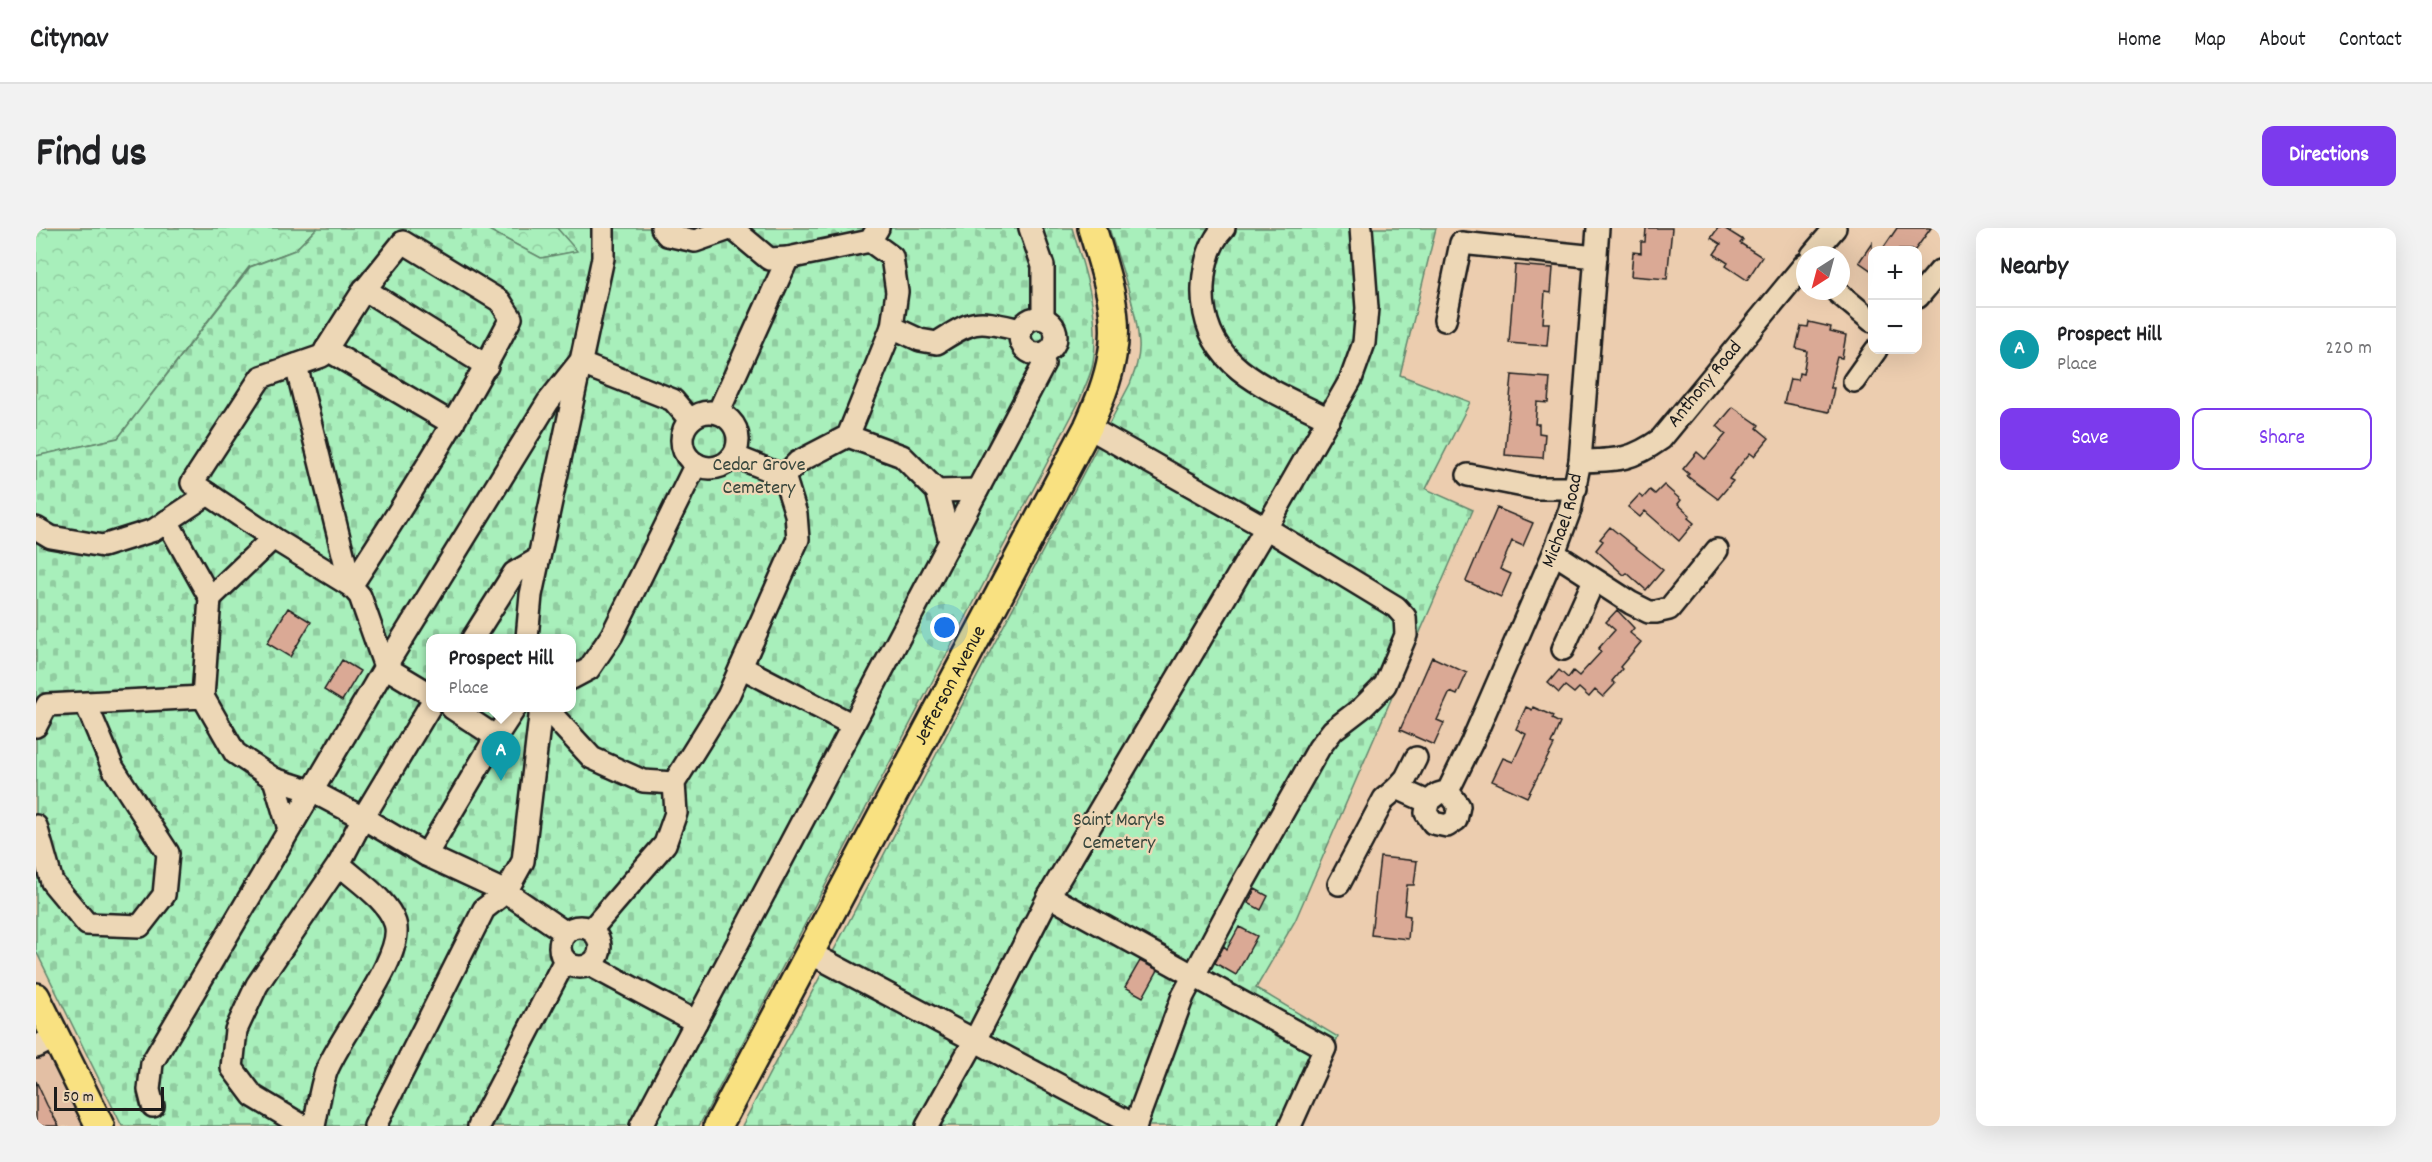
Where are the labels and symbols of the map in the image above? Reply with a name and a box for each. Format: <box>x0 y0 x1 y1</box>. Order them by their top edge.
north arrow <box>1796 246 1850 300</box>
street label: Anthony Road <box>1661 335 1750 434</box>
park label: Cedar Grove Cemetery <box>713 452 806 503</box>
street label: Michael Road <box>1535 471 1591 572</box>
your location <box>930 613 959 642</box>
street label: Jefferson Avenue <box>908 621 994 751</box>
pin: A <box>482 732 520 781</box>
park label: Saint Mary's Cemetery <box>1073 807 1165 858</box>
scale bar <box>54 1084 164 1112</box>

